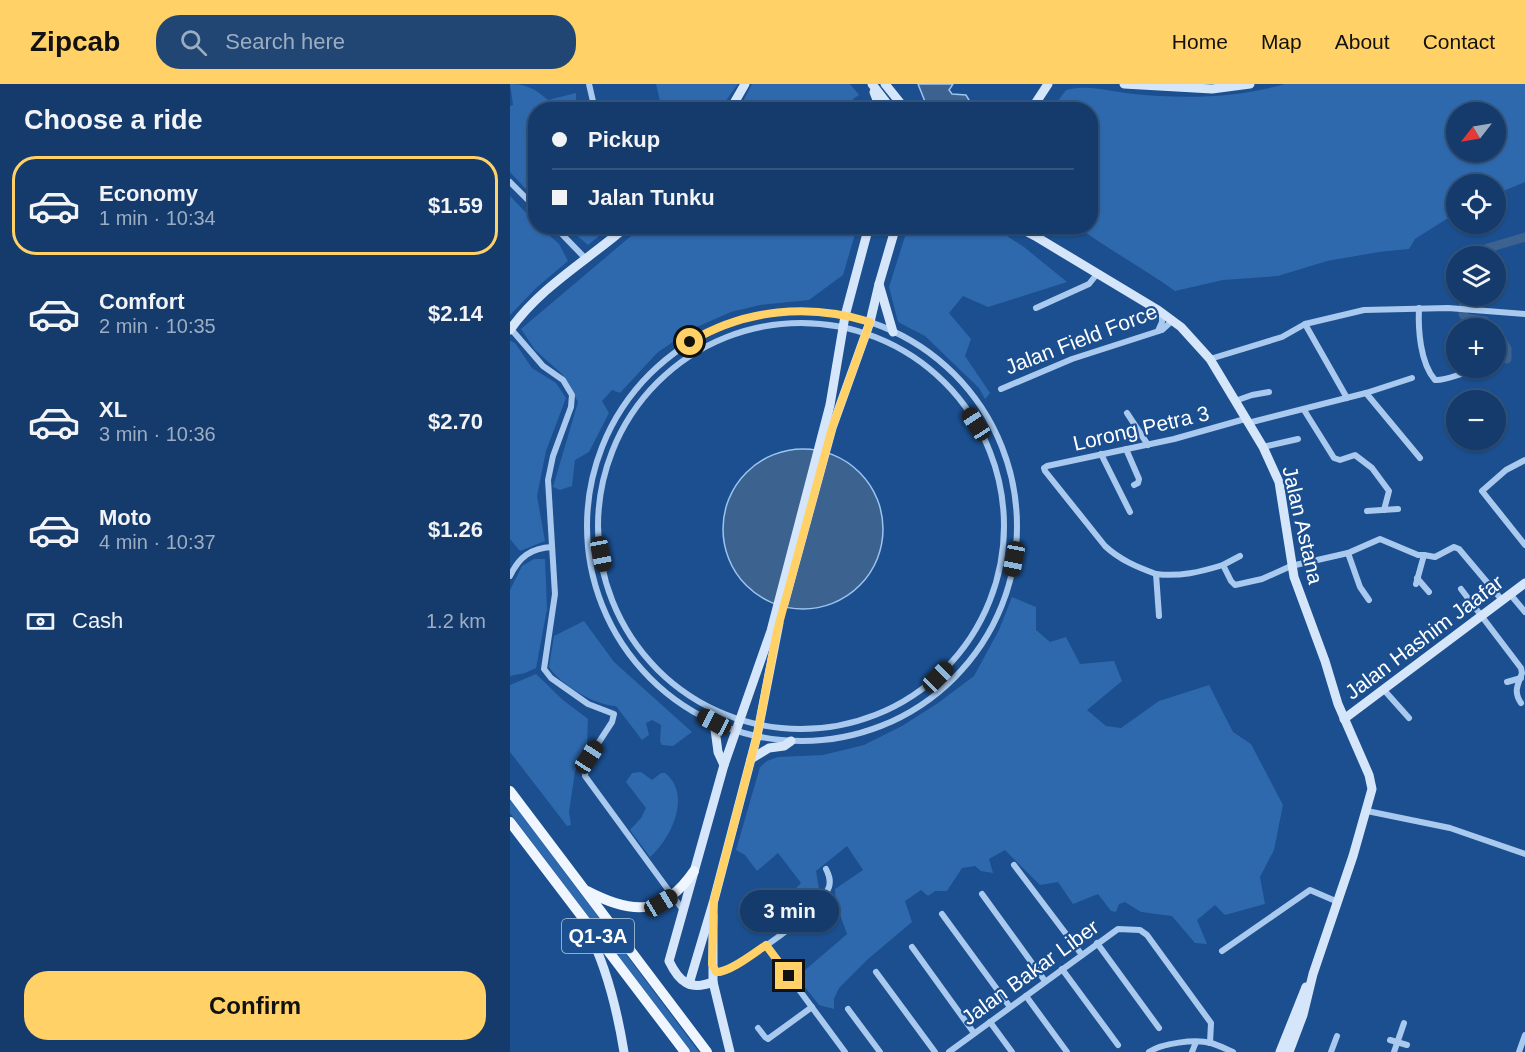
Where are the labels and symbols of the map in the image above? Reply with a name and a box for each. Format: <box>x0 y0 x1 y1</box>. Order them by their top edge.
north arrow <box>1446 102 1506 162</box>
street label: Jalan Field Force <box>1002 299 1160 379</box>
route start <box>676 328 703 355</box>
street label: Lorong Petra 3 <box>1071 401 1211 455</box>
car <box>959 404 993 444</box>
street label: Jalan Astana <box>1278 464 1328 586</box>
car <box>589 535 613 573</box>
car <box>1002 540 1026 578</box>
street label: Jalan Hashim Jaafar <box>1341 570 1507 704</box>
car <box>919 658 957 696</box>
car <box>694 706 734 738</box>
car <box>572 737 606 777</box>
car <box>641 886 681 920</box>
callout: 3 min <box>740 889 838 931</box>
street label: Jalan Bakar Liber <box>957 915 1103 1029</box>
road number: Q1-3A <box>562 919 634 953</box>
route end <box>775 962 802 989</box>

